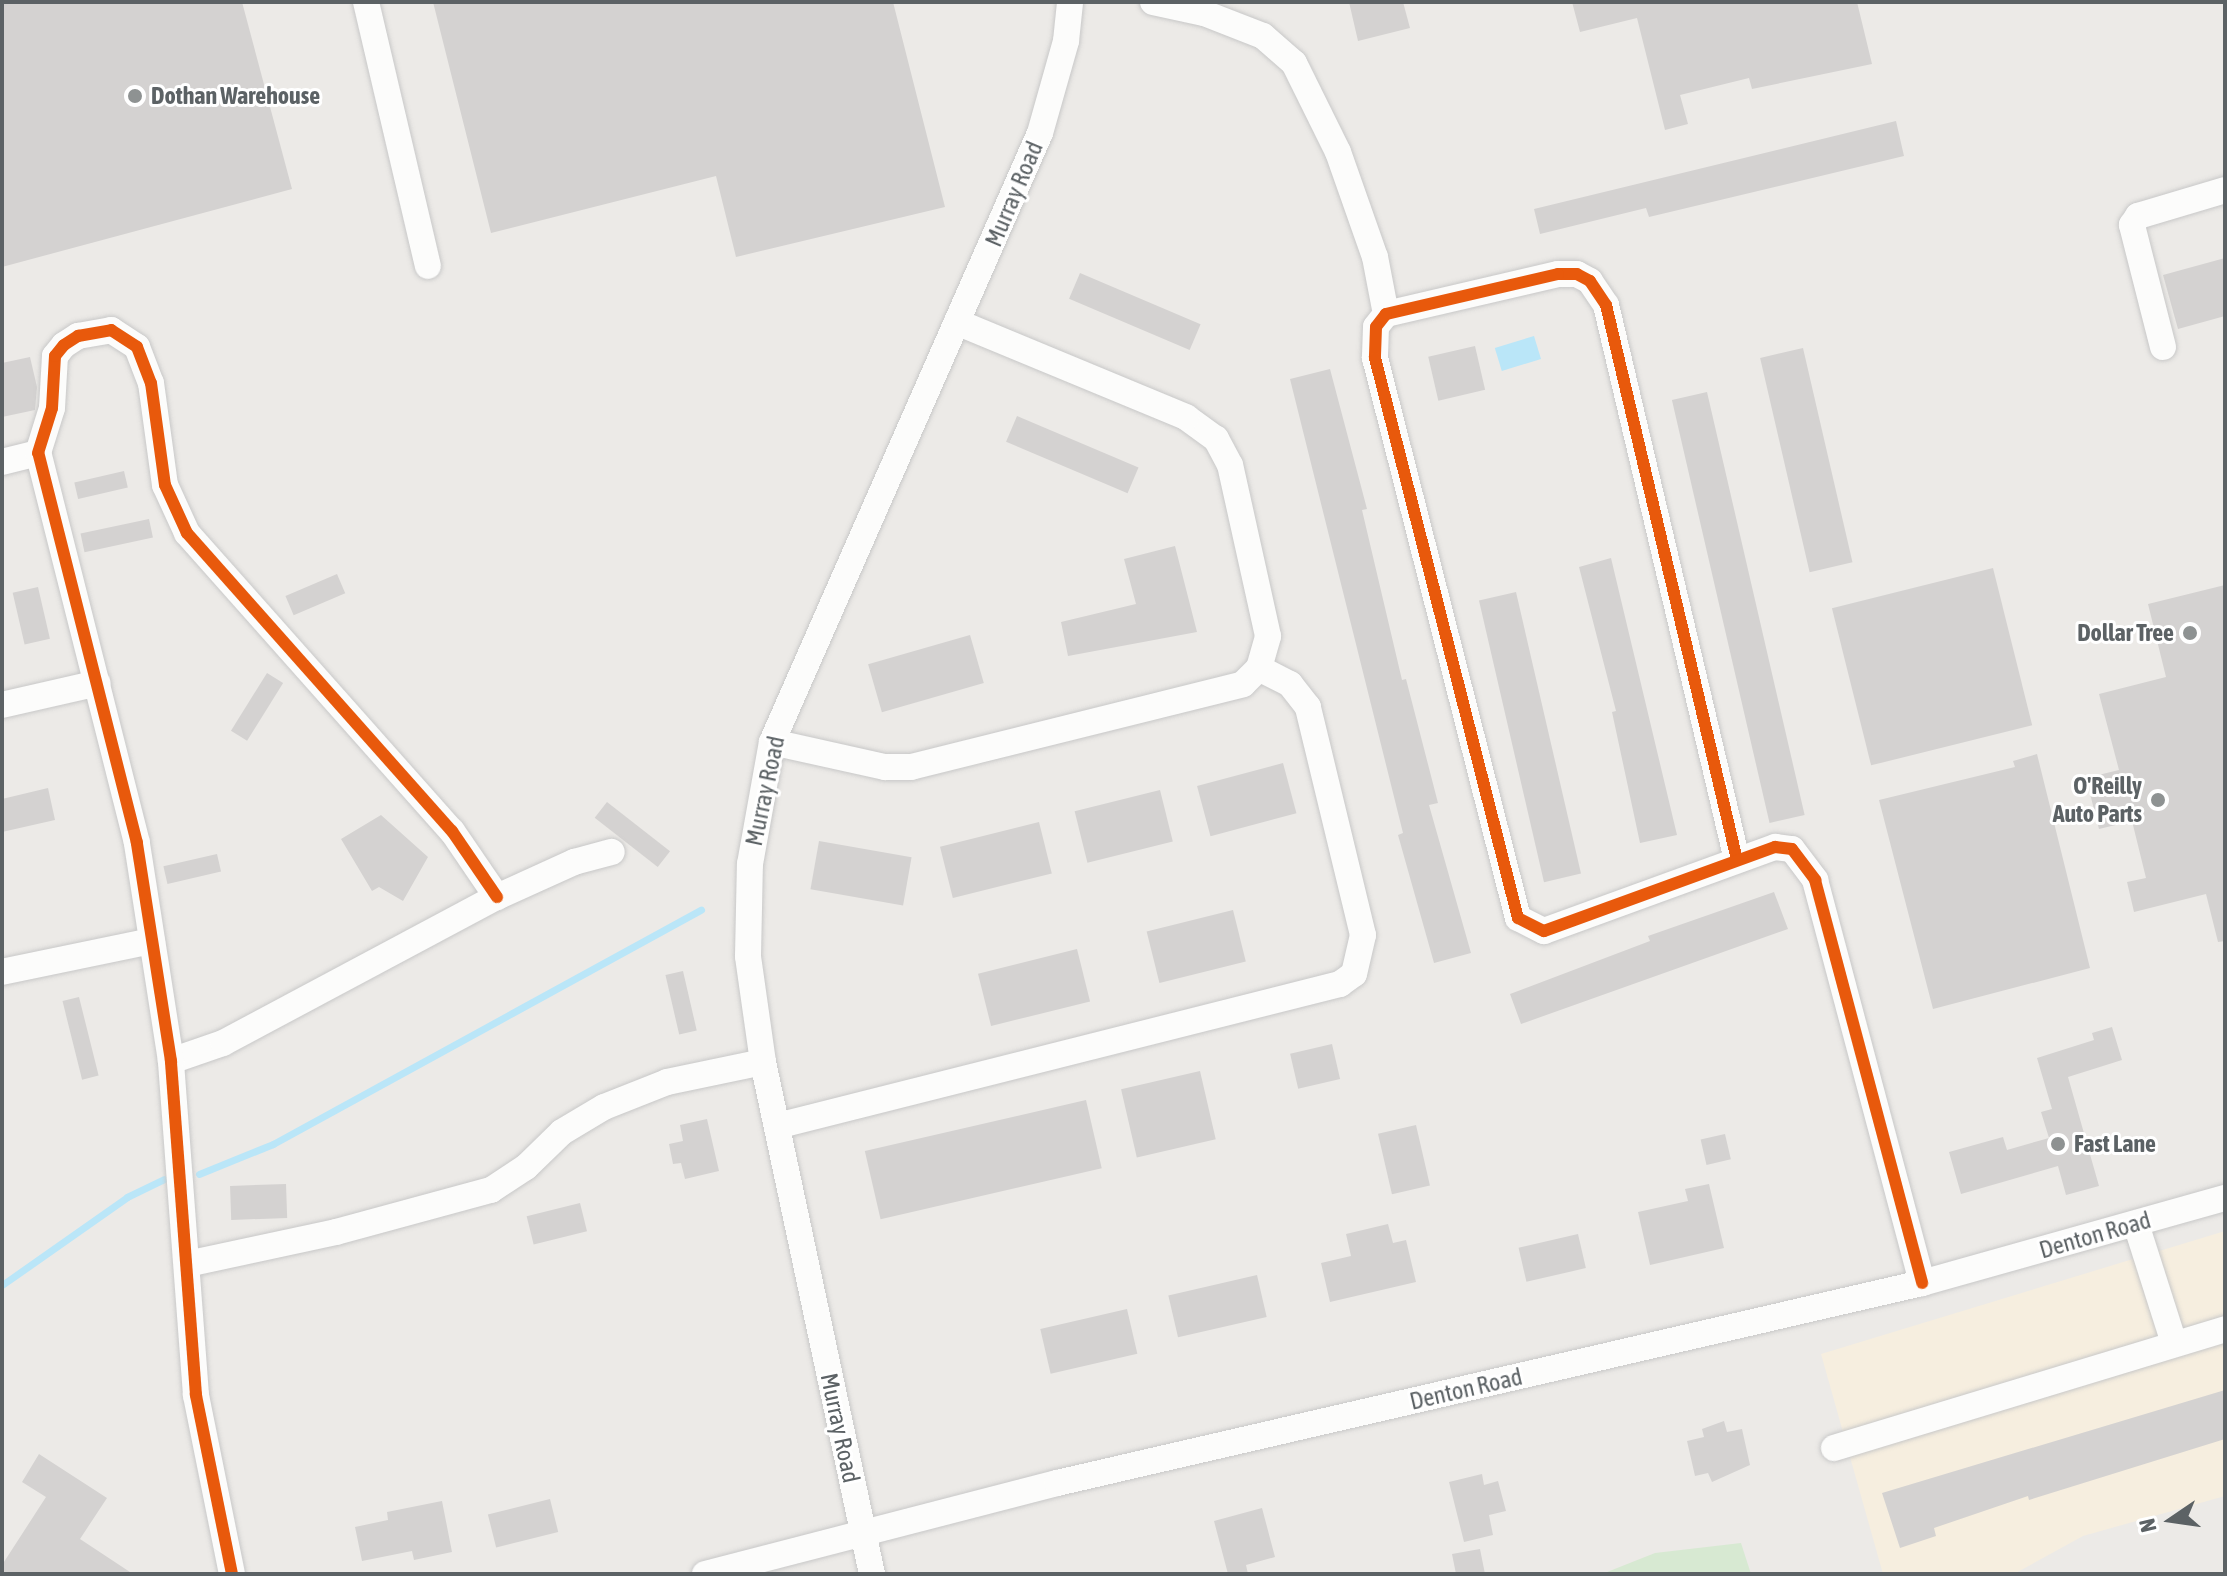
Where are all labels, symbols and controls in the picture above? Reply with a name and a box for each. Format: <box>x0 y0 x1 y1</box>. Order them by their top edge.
place label: Dothan Warehouse <box>151 82 320 110</box>
marker: Dothan Warehouse <box>126 87 144 105</box>
street label: Murray Road <box>979 137 1049 251</box>
place label: Dollar Tree <box>2077 619 2174 647</box>
marker: Dollar Tree <box>2181 624 2199 642</box>
street label: Murray Road <box>739 733 791 849</box>
place label: O'Reilly Auto Parts <box>2053 772 2142 828</box>
marker: O'Reilly Auto Parts <box>2149 791 2167 809</box>
place label: Fast Lane <box>2074 1130 2156 1158</box>
marker: Fast Lane <box>2049 1135 2067 1153</box>
street label: Denton Road <box>2036 1205 2154 1265</box>
street label: Denton Road <box>1407 1362 1525 1416</box>
street label: Murray Road <box>814 1370 866 1486</box>
north arrow <box>2131 1480 2211 1560</box>
text: N <box>2133 1516 2162 1535</box>

